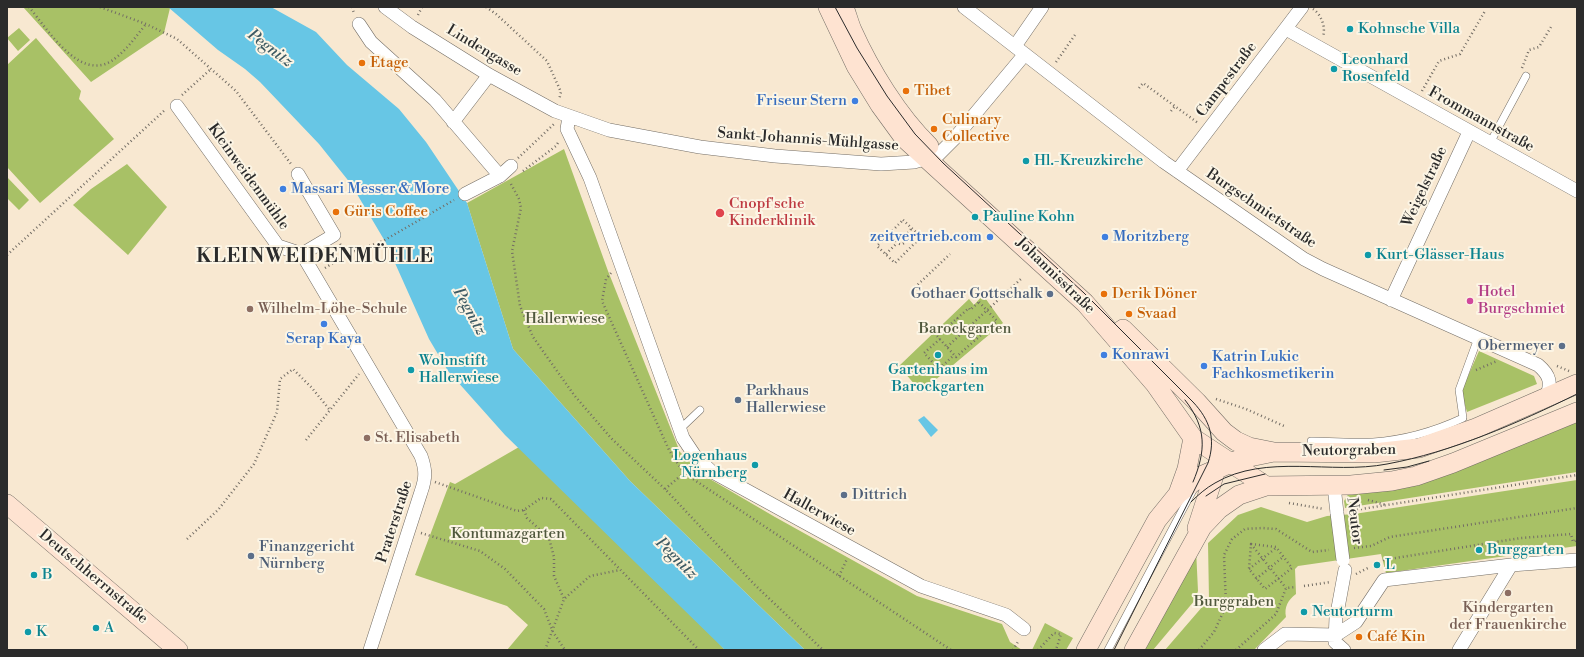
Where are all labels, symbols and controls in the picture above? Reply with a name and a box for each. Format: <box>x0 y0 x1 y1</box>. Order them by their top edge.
place label: Kohnsche Villa <box>1358 20 1460 38</box>
street label: Lindengasse <box>443 21 525 81</box>
marker: Kohnsche Villa <box>1345 24 1355 34</box>
water label: Pegnitz <box>244 26 296 72</box>
street label: Campestraße <box>1193 39 1261 121</box>
place label: Leonhard Rosenfeld <box>1342 51 1409 86</box>
place label: Etage <box>370 54 409 72</box>
marker: Etage <box>357 58 367 68</box>
marker: Leonhard Rosenfeld <box>1329 64 1339 74</box>
place label: Tibet <box>914 82 951 100</box>
street label: Frommannstraße <box>1425 83 1537 157</box>
marker: Tibet <box>901 86 911 96</box>
place label: Friseur Stern <box>756 92 847 110</box>
marker: Friseur Stern <box>850 96 860 106</box>
place label: Culinary Collective <box>942 111 1010 146</box>
street label: Kleinweidenmühle <box>203 120 293 234</box>
marker: Culinary Collective <box>929 124 939 134</box>
street label: Sankt-Johannis-Mühlgasse <box>717 125 899 155</box>
street label: Weigelstraße <box>1399 144 1451 230</box>
place label: Hl.-Kreuzkirche <box>1034 152 1143 170</box>
marker: Hl.-Kreuzkirche <box>1021 156 1031 166</box>
street label: Burgschmietstraße <box>1202 165 1320 253</box>
place label: Massari Messer & More <box>291 180 449 198</box>
marker: Massari Messer & More <box>278 184 288 194</box>
place label: Cnopf'sche Kinderklinik <box>729 195 815 230</box>
place label: Güris Coffee <box>344 203 428 221</box>
marker: Güris Coffee <box>331 207 341 217</box>
marker: Cnopf'sche Kinderklinik <box>714 207 726 219</box>
place label: Pauline Kohn <box>983 208 1075 226</box>
marker: Pauline Kohn <box>970 212 980 222</box>
place label: zeitvertrieb.com <box>870 228 982 246</box>
place label: Moritzberg <box>1113 228 1189 246</box>
marker: zeitvertrieb.com <box>985 232 995 242</box>
marker: Moritzberg <box>1100 232 1110 242</box>
street label: Johannisstraße <box>1012 234 1098 318</box>
district label: KLEINWEIDENMÜHLE <box>196 246 434 268</box>
place label: Kurt-Glässer-Haus <box>1376 246 1504 264</box>
marker: Kurt-Glässer-Haus <box>1363 250 1373 260</box>
place label: Hotel Burgschmiet <box>1478 283 1565 318</box>
water label: Pegnitz <box>448 285 490 339</box>
place label: Gothaer Gottschalk <box>911 285 1042 303</box>
place label: Derik Döner <box>1112 285 1197 303</box>
marker: Gothaer Gottschalk <box>1045 289 1055 299</box>
marker: Derik Döner <box>1099 289 1109 299</box>
marker: Hotel Burgschmiet <box>1465 296 1475 306</box>
place label: Wilhelm-Löhe-Schule <box>258 300 407 318</box>
marker: Wilhelm-Löhe-Schule <box>245 304 255 314</box>
place label: Svaad <box>1137 305 1176 323</box>
marker: Svaad <box>1124 309 1134 319</box>
park label: Hallerwiese <box>525 310 605 328</box>
marker: Serap Kaya <box>319 319 329 329</box>
park label: Barockgarten <box>919 320 1011 338</box>
place label: Serap Kaya <box>286 330 362 348</box>
place label: Obermeyer <box>1478 337 1554 355</box>
marker: Obermeyer <box>1557 341 1567 351</box>
place label: Konrawi <box>1112 346 1169 364</box>
place label: Katrin Lukic Fachkosmetikerin <box>1212 348 1334 383</box>
marker: Gartenhaus im Barockgarten <box>933 350 943 360</box>
marker: Konrawi <box>1099 350 1109 360</box>
place label: Wohnstift Hallerwiese <box>419 352 499 387</box>
place label: Gartenhaus im Barockgarten <box>888 361 988 396</box>
marker: Katrin Lukic Fachkosmetikerin <box>1199 361 1209 371</box>
marker: Wohnstift Hallerwiese <box>406 365 416 375</box>
place label: Parkhaus Hallerwiese <box>746 382 826 417</box>
marker: Parkhaus Hallerwiese <box>733 395 743 405</box>
place label: St. Elisabeth <box>375 429 460 447</box>
marker: St. Elisabeth <box>362 433 372 443</box>
street label: Neutorgraben <box>1302 441 1396 461</box>
place label: Logenhaus Nürnberg <box>673 447 747 482</box>
marker: Logenhaus Nürnberg <box>750 460 760 470</box>
street label: Praterstraße <box>373 479 417 565</box>
street label: Hallerwiese <box>780 486 858 540</box>
place label: Dittrich <box>852 486 907 504</box>
marker: Dittrich <box>839 490 849 500</box>
street label: Neutor <box>1342 497 1366 545</box>
park label: Kontumazgarten <box>451 525 565 543</box>
street label: Deutschherrnstraße <box>35 526 151 628</box>
water label: Pegnitz <box>651 534 701 584</box>
place label: Finanzgericht Nürnberg <box>259 538 355 573</box>
place label: Burggarten <box>1487 541 1564 559</box>
marker: Burggarten <box>1474 545 1484 555</box>
marker: Finanzgericht Nürnberg <box>246 551 256 561</box>
place label: L <box>1385 556 1395 574</box>
marker: L <box>1372 560 1382 570</box>
place label: B <box>42 566 53 584</box>
marker: B <box>29 570 39 580</box>
marker: Kindergarten der Frauenkirche <box>1503 588 1513 598</box>
park label: Burggraben <box>1194 593 1274 611</box>
place label: Kindergarten der Frauenkirche <box>1449 599 1567 634</box>
place label: Neutorturm <box>1312 603 1393 621</box>
marker: Neutorturm <box>1299 607 1309 617</box>
place label: A <box>104 619 114 637</box>
place label: K <box>36 623 47 641</box>
marker: A <box>91 623 101 633</box>
marker: K <box>23 627 33 637</box>
place label: Café Kin <box>1367 628 1426 646</box>
marker: Café Kin <box>1354 632 1364 642</box>

